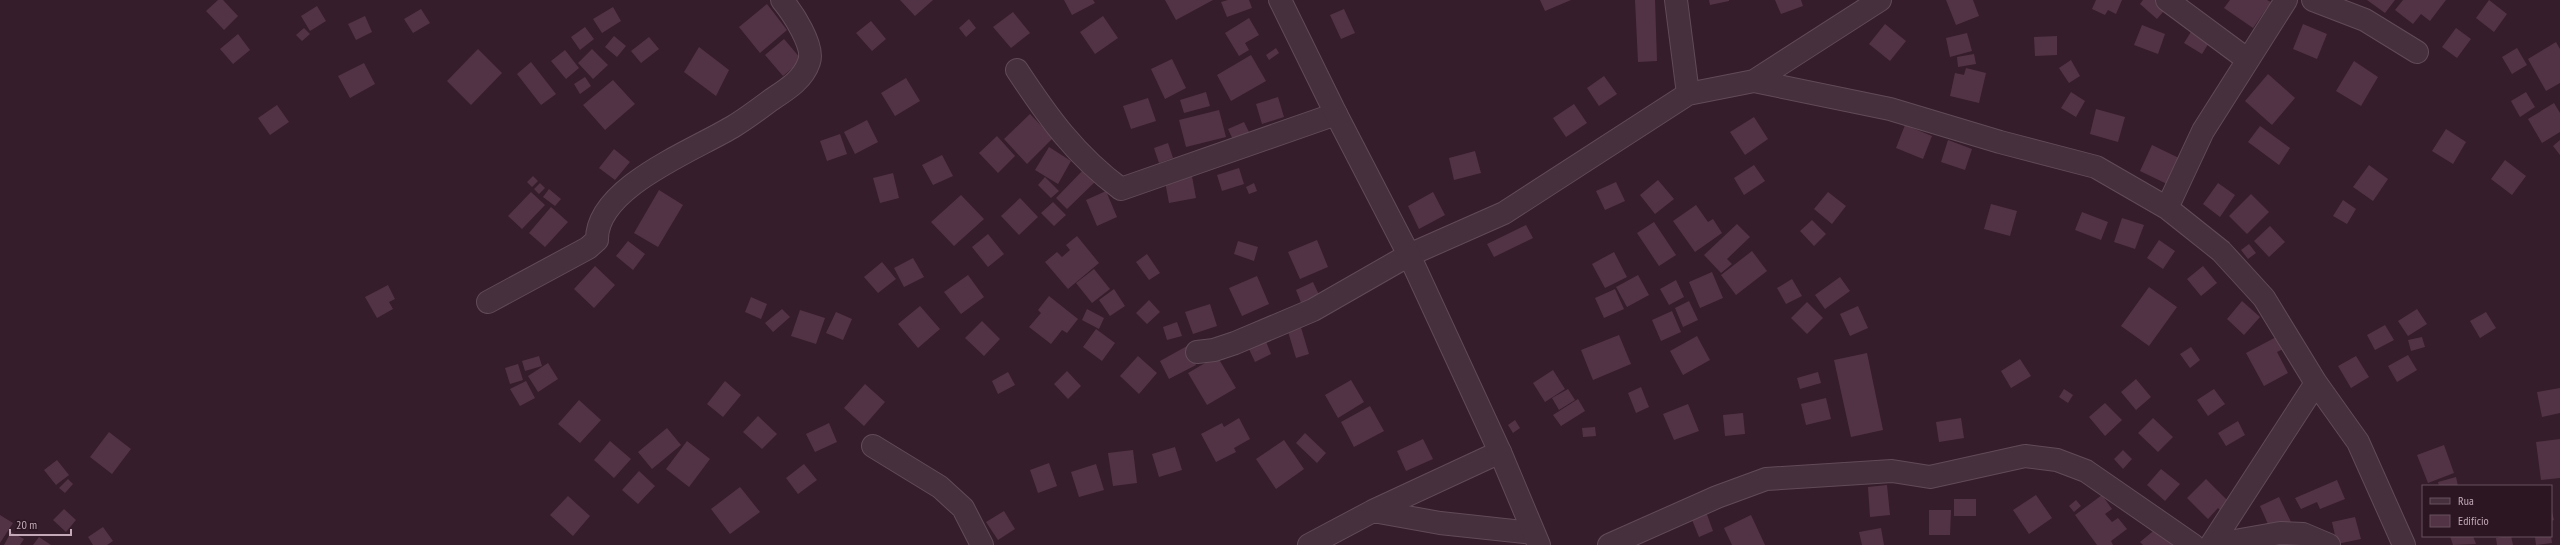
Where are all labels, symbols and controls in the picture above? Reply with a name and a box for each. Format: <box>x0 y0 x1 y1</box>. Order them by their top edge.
legend <box>2422 485 2552 537</box>
text: Rua <box>2458 493 2474 508</box>
scale bar <box>10 511 71 537</box>
text: Edifício <box>2458 513 2489 528</box>
text: 20 m <box>16 517 37 532</box>

